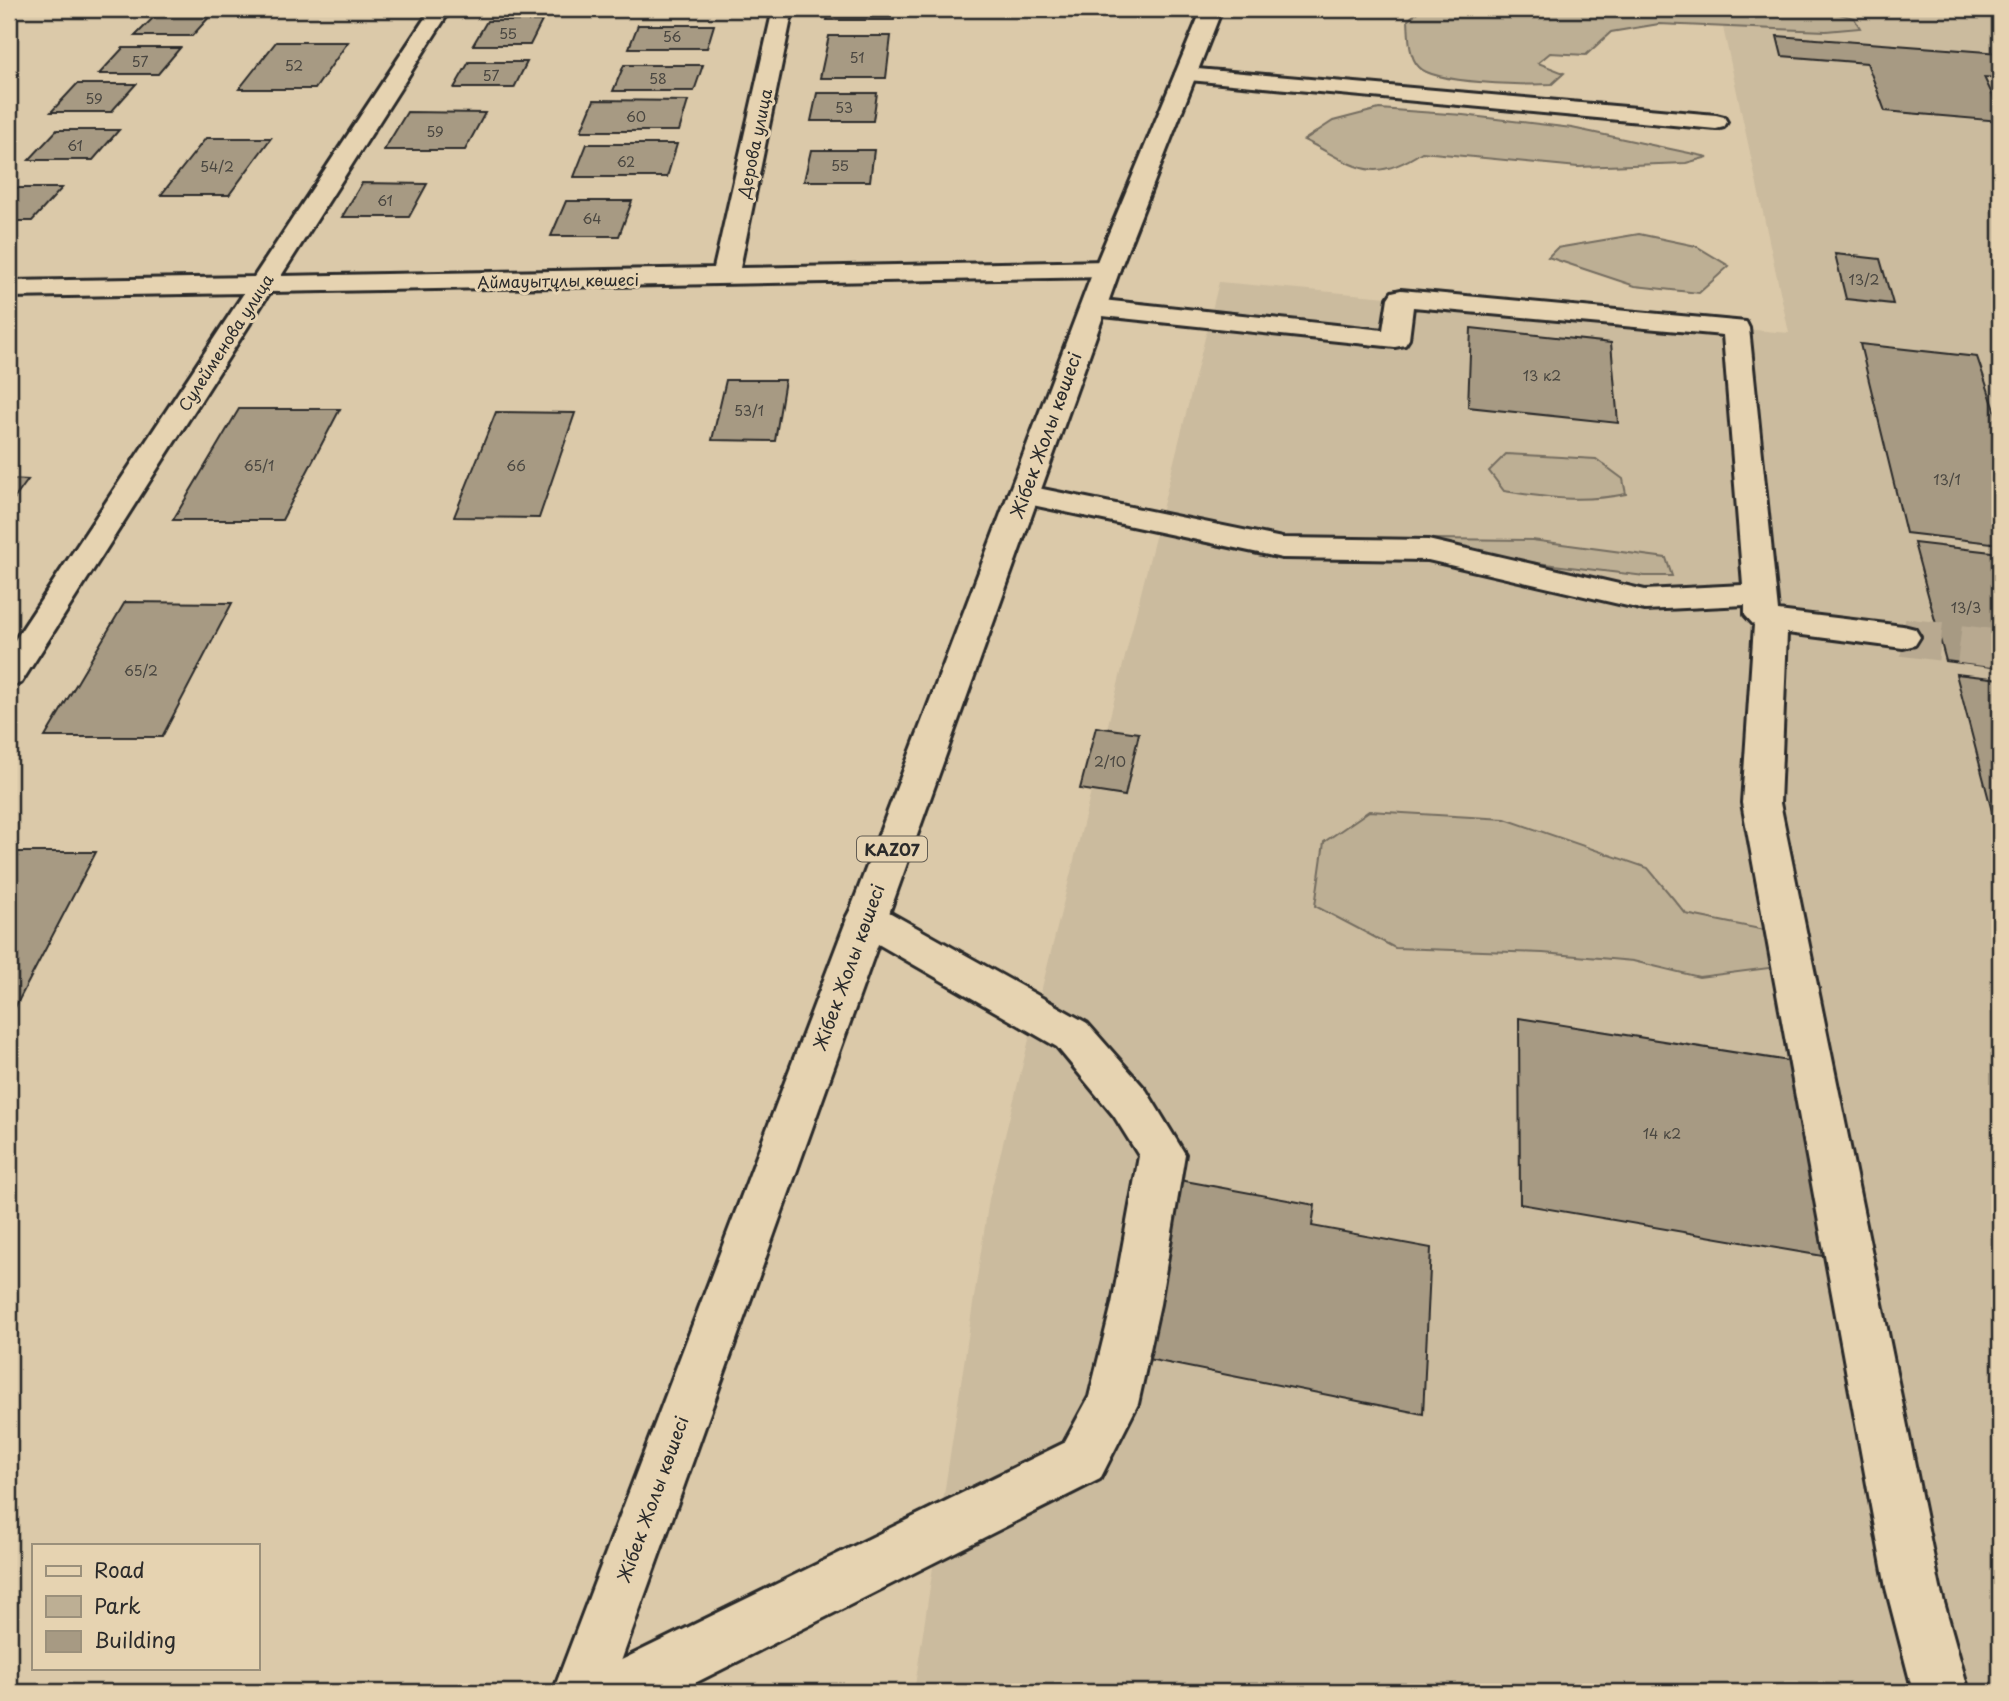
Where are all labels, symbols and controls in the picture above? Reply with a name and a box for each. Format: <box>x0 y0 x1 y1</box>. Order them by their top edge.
house number: 55 <box>499 23 517 44</box>
house number: 56 <box>663 26 682 47</box>
house number: 51 <box>850 47 864 68</box>
house number: 57 <box>132 51 148 72</box>
house number: 52 <box>285 55 303 76</box>
house number: 57 <box>483 65 499 86</box>
house number: 58 <box>649 68 667 89</box>
street label: Дерова улица <box>730 86 777 201</box>
house number: 59 <box>85 88 103 109</box>
house number: 53 <box>835 97 853 118</box>
house number: 60 <box>626 106 646 127</box>
house number: 59 <box>426 121 444 142</box>
house number: 61 <box>67 135 83 156</box>
house number: 62 <box>617 151 635 172</box>
house number: 55 <box>831 155 849 176</box>
house number: 54/2 <box>200 156 234 177</box>
house number: 61 <box>377 190 393 211</box>
house number: 64 <box>582 208 602 229</box>
street label: Аймауытұлы көшесі <box>477 267 639 293</box>
street label: Сулейменова улица <box>172 269 278 415</box>
house number: 13/2 <box>1848 269 1880 290</box>
street label: Жібек Жолы көшесі <box>1002 348 1088 522</box>
house number: 13 к2 <box>1523 365 1561 386</box>
house number: 53/1 <box>734 400 764 421</box>
house number: 65/1 <box>244 455 274 476</box>
house number: 66 <box>506 455 526 476</box>
house number: 13/1 <box>1933 469 1961 490</box>
house number: 13/3 <box>1951 597 1981 618</box>
house number: 65/2 <box>124 660 158 681</box>
house number: 2/10 <box>1094 751 1126 772</box>
road number: KAZ07 <box>857 836 927 862</box>
street label: Жібек Жолы көшесі <box>805 880 891 1054</box>
house number: 14 к2 <box>1643 1123 1681 1144</box>
street label: Жібек Жолы көшесі <box>609 1412 695 1586</box>
legend <box>32 1544 259 1670</box>
text: Road <box>94 1553 145 1585</box>
text: Park <box>94 1589 141 1621</box>
text: Building <box>94 1623 176 1655</box>

